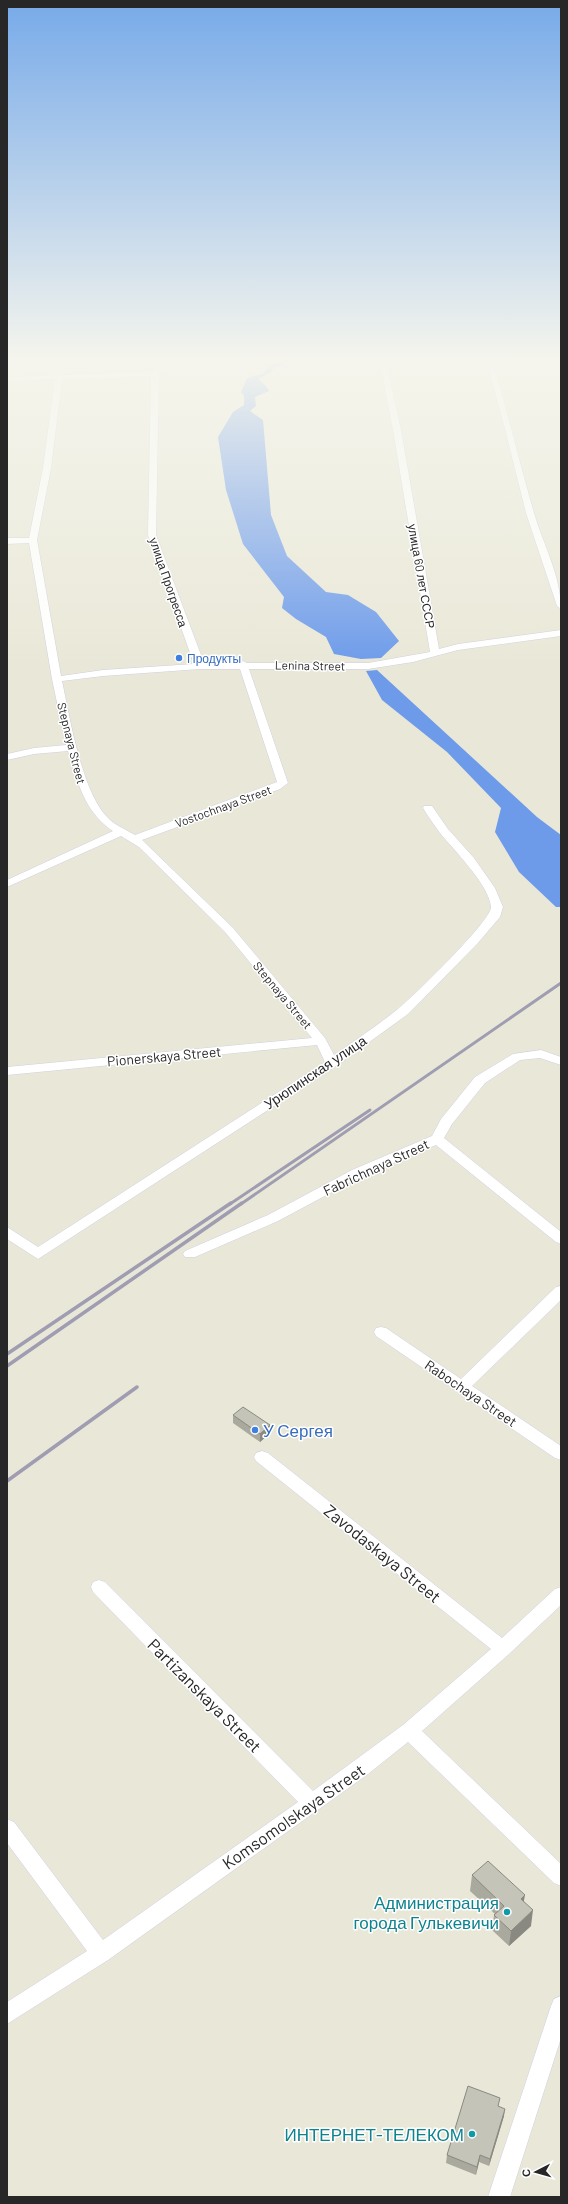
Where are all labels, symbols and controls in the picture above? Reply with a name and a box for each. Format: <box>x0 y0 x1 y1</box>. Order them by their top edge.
street label: улица 60 лет СССР <box>405 523 438 630</box>
street label: улица Прогресса <box>146 535 191 629</box>
place label: Продукты <box>187 651 241 666</box>
marker: Продукты <box>174 653 184 663</box>
street label: Lenina Street <box>275 657 345 673</box>
street label: Stepnaya Street <box>55 701 89 785</box>
street label: Vostochnaya Street <box>173 782 273 830</box>
street label: Stepnaya Street <box>251 959 315 1031</box>
street label: Урюпинская улица <box>261 1031 370 1113</box>
street label: Pionerskaya Street <box>106 1043 222 1069</box>
street label: Fabrichnaya Street <box>320 1135 432 1199</box>
street label: Rabochaya Street <box>422 1356 520 1430</box>
place label: У Сергея <box>263 1420 333 1440</box>
marker: У Сергея <box>250 1425 260 1435</box>
street label: Zavodaskaya Street <box>321 1500 445 1606</box>
street label: Partizanskaya Street <box>144 1634 266 1756</box>
street label: Komsomolskaya Street <box>218 1759 368 1873</box>
place label: Администрация города Гулькевичи <box>353 1892 499 1932</box>
marker: Администрация города Гулькевичи <box>502 1907 512 1917</box>
place label: ИНТЕРНЕТ-ТЕЛЕКОМ <box>284 2124 464 2144</box>
marker: ИНТЕРНЕТ-ТЕЛЕКОМ <box>467 2129 477 2139</box>
north arrow <box>516 2152 556 2192</box>
text: С <box>519 2168 532 2178</box>

